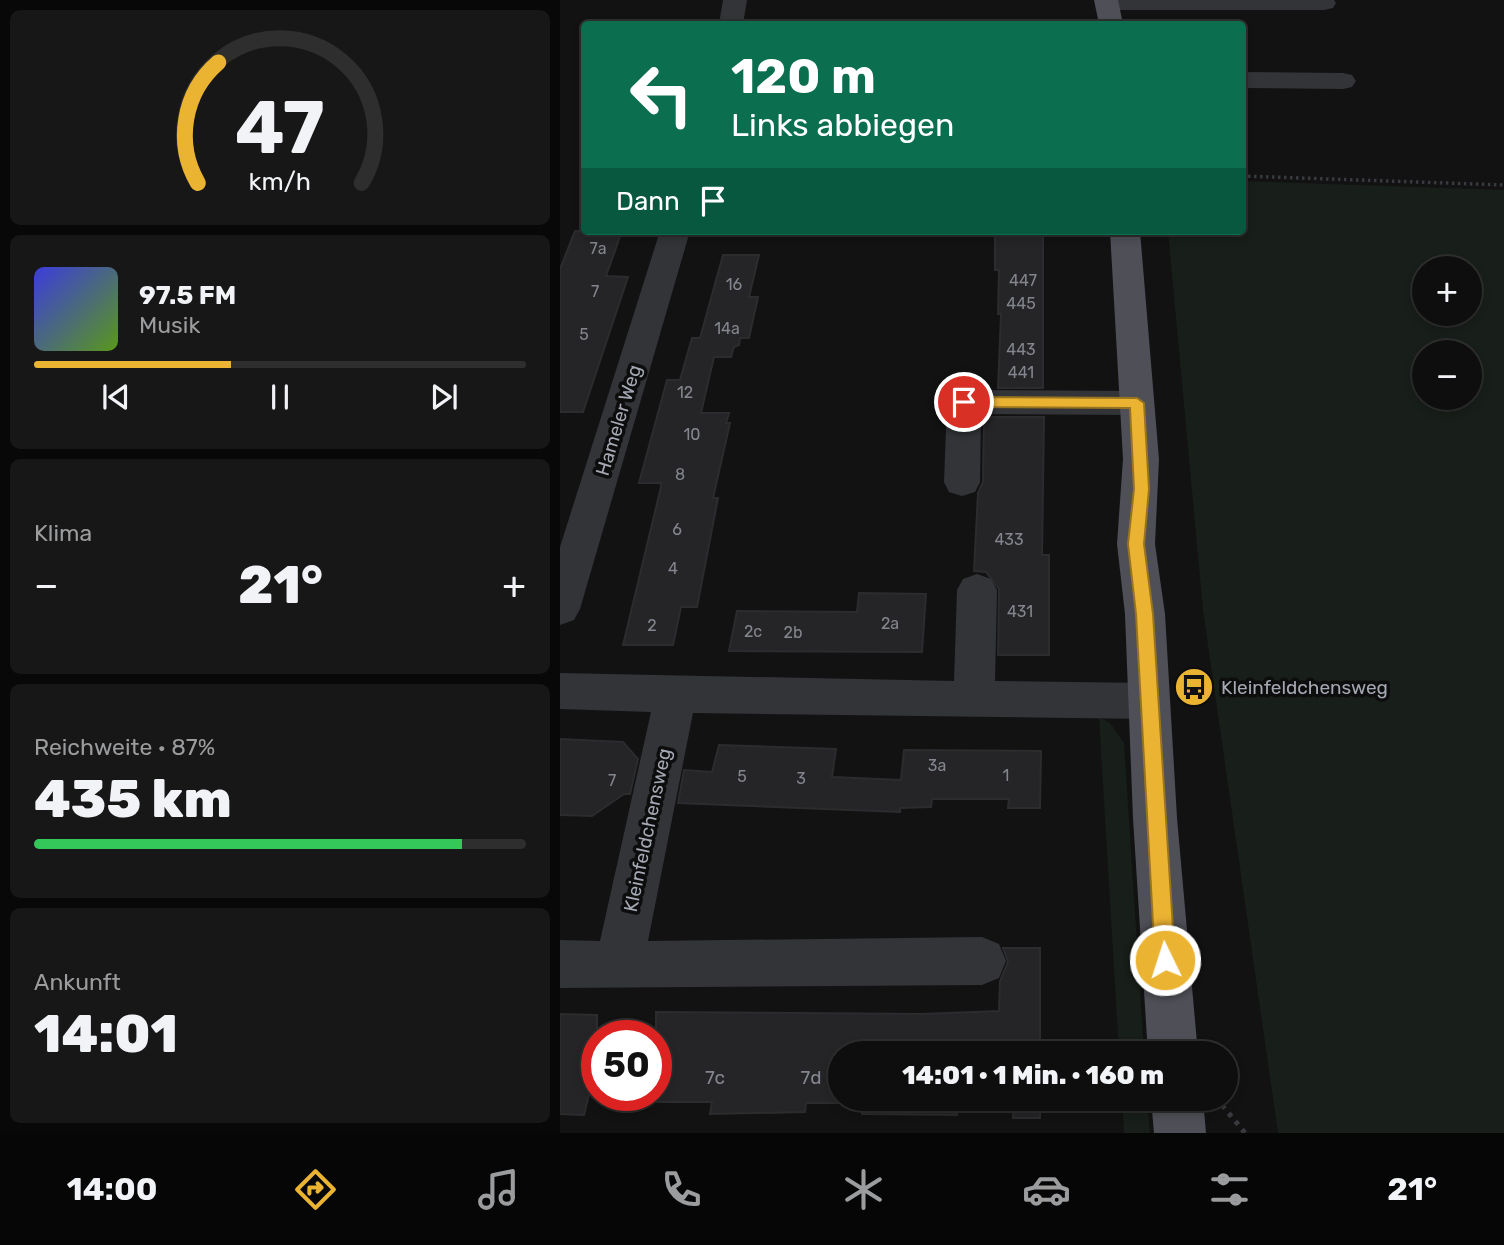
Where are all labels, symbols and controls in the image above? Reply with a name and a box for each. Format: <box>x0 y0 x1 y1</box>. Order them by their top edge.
text: 120 m <box>731 47 876 105</box>
icon: left <box>616 49 707 140</box>
text: 47 <box>235 86 325 172</box>
text: Links abbiegen <box>731 106 954 144</box>
text: km/h <box>249 167 311 196</box>
icon: arrive <box>694 182 732 220</box>
text: Dann <box>616 186 680 217</box>
house number: 7a <box>589 239 607 258</box>
map controls <box>1412 256 1482 410</box>
button: + <box>1412 256 1482 326</box>
house number: 447 <box>1009 271 1037 290</box>
house number: 16 <box>726 275 743 294</box>
text: 97.5 FM <box>139 280 236 311</box>
house number: 7 <box>591 282 599 301</box>
house number: 445 <box>1006 294 1036 313</box>
text: Musik <box>139 311 200 339</box>
house number: 14a <box>714 319 740 338</box>
house number: 5 <box>579 325 589 344</box>
house number: 443 <box>1006 340 1036 359</box>
button: − <box>1412 340 1482 410</box>
street label: Hameler Weg <box>591 362 646 478</box>
house number: 441 <box>1008 363 1034 382</box>
pin <box>934 372 994 432</box>
icon: previous <box>97 378 135 416</box>
icon: pause <box>261 378 299 416</box>
icon: next <box>425 378 463 416</box>
house number: 12 <box>677 383 693 402</box>
icon: arrive <box>945 383 983 421</box>
house number: 10 <box>683 425 701 444</box>
house number: 8 <box>675 465 685 484</box>
text: Klima <box>34 519 92 547</box>
house number: 6 <box>672 520 682 539</box>
house number: 433 <box>994 530 1024 549</box>
text: 21° <box>238 554 323 616</box>
house number: 4 <box>668 559 678 578</box>
text: − <box>34 562 59 608</box>
text: + <box>502 562 526 608</box>
house number: 431 <box>1007 602 1033 621</box>
house number: 2a <box>881 614 899 633</box>
house number: 2 <box>647 616 657 635</box>
house number: 2c <box>744 622 762 641</box>
house number: 2b <box>784 623 802 642</box>
bus stop icon: Kleinfeldchensweg <box>1173 666 1215 708</box>
place label: Kleinfeldchensweg <box>1221 676 1388 699</box>
text: Reichweite · 87% <box>34 733 215 761</box>
street label: Kleinfeldchensweg <box>619 746 676 914</box>
house number: 3a <box>928 756 946 775</box>
house number: 1 <box>1003 766 1009 785</box>
house number: 5 <box>737 767 747 786</box>
text: 435 km <box>34 768 232 830</box>
house number: 3 <box>796 769 806 788</box>
house number: 7 <box>608 771 616 790</box>
position arrow <box>1128 923 1202 997</box>
text: Ankunft <box>34 968 121 996</box>
text: 14:01 <box>34 1003 178 1065</box>
speed limit sign: 50 <box>581 1020 672 1111</box>
text: 14:01 · 1 Min. · 160 m <box>902 1060 1164 1091</box>
house number: 7c <box>705 1066 725 1089</box>
house number: 7d <box>800 1066 822 1089</box>
icon: directions <box>291 1165 340 1214</box>
icon: music <box>474 1165 523 1214</box>
icon: phone <box>657 1165 706 1214</box>
icon: climate <box>839 1165 888 1214</box>
icon: car <box>1022 1165 1071 1214</box>
icon: filters <box>1205 1165 1254 1214</box>
text: 14:00 <box>67 1170 157 1208</box>
text: 21° <box>1387 1170 1437 1208</box>

